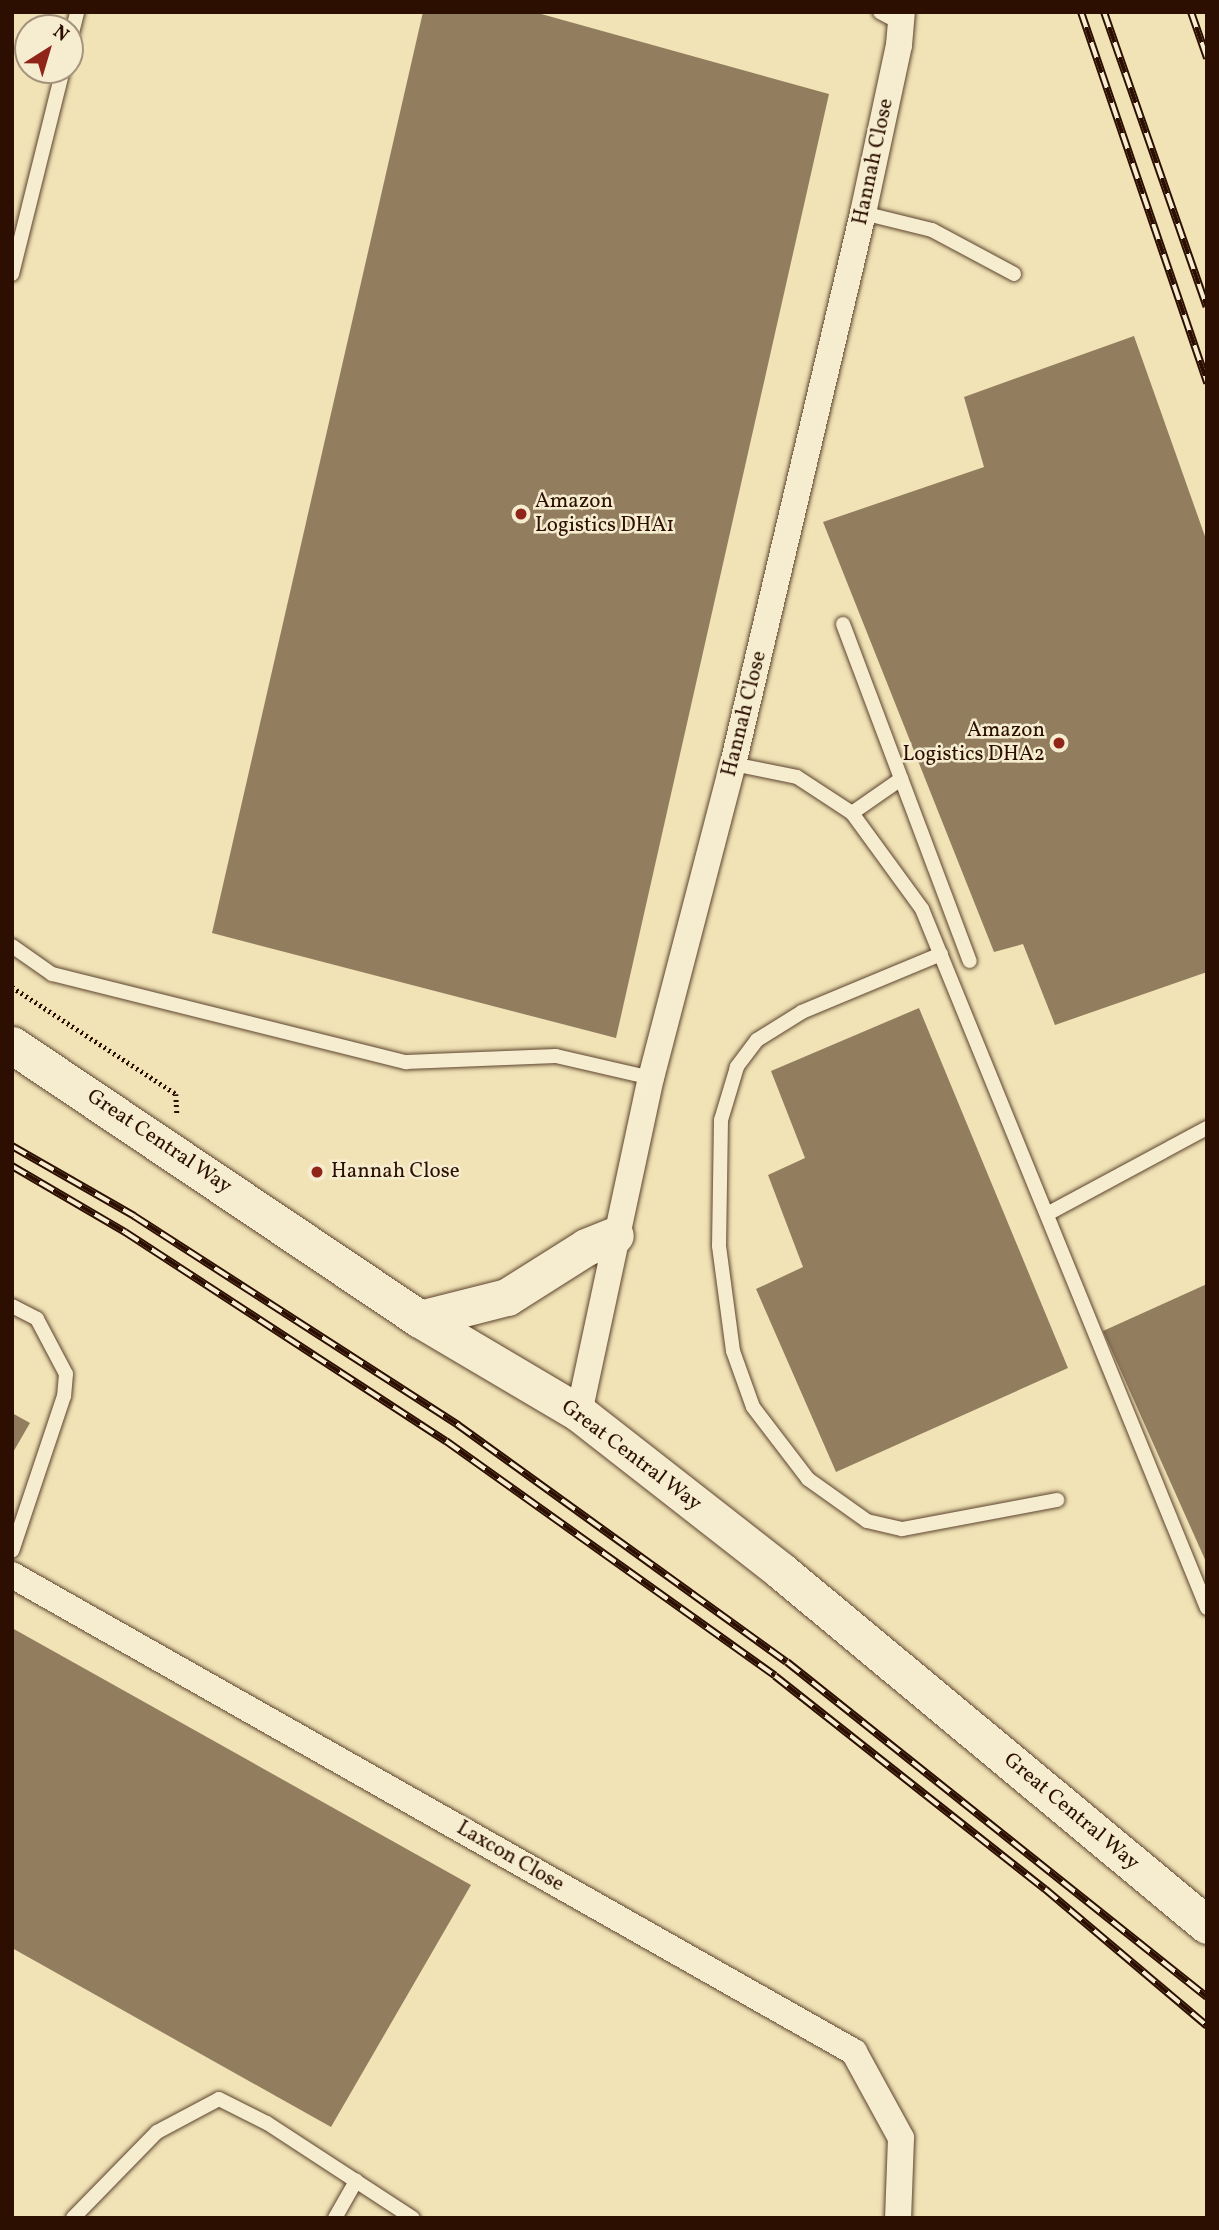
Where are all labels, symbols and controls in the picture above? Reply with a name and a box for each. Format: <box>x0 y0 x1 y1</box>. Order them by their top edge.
north arrow <box>14 14 84 84</box>
text: N <box>47 19 74 48</box>
street label: Hannah Close <box>848 96 900 228</box>
place label: Amazon Logistics DHA1 <box>535 489 674 539</box>
marker: Amazon Logistics DHA1 <box>513 506 529 522</box>
street label: Hannah Close <box>717 649 773 779</box>
place label: Amazon Logistics DHA2 <box>903 718 1045 768</box>
marker: Amazon Logistics DHA2 <box>1051 735 1067 751</box>
street label: Great Central Way <box>82 1084 236 1200</box>
place label: Hannah Close <box>331 1159 460 1185</box>
marker: Hannah Close <box>309 1164 325 1180</box>
street label: Great Central Way <box>556 1395 706 1517</box>
street label: Great Central Way <box>998 1748 1144 1876</box>
street label: Laxcon Close <box>452 1816 568 1898</box>

